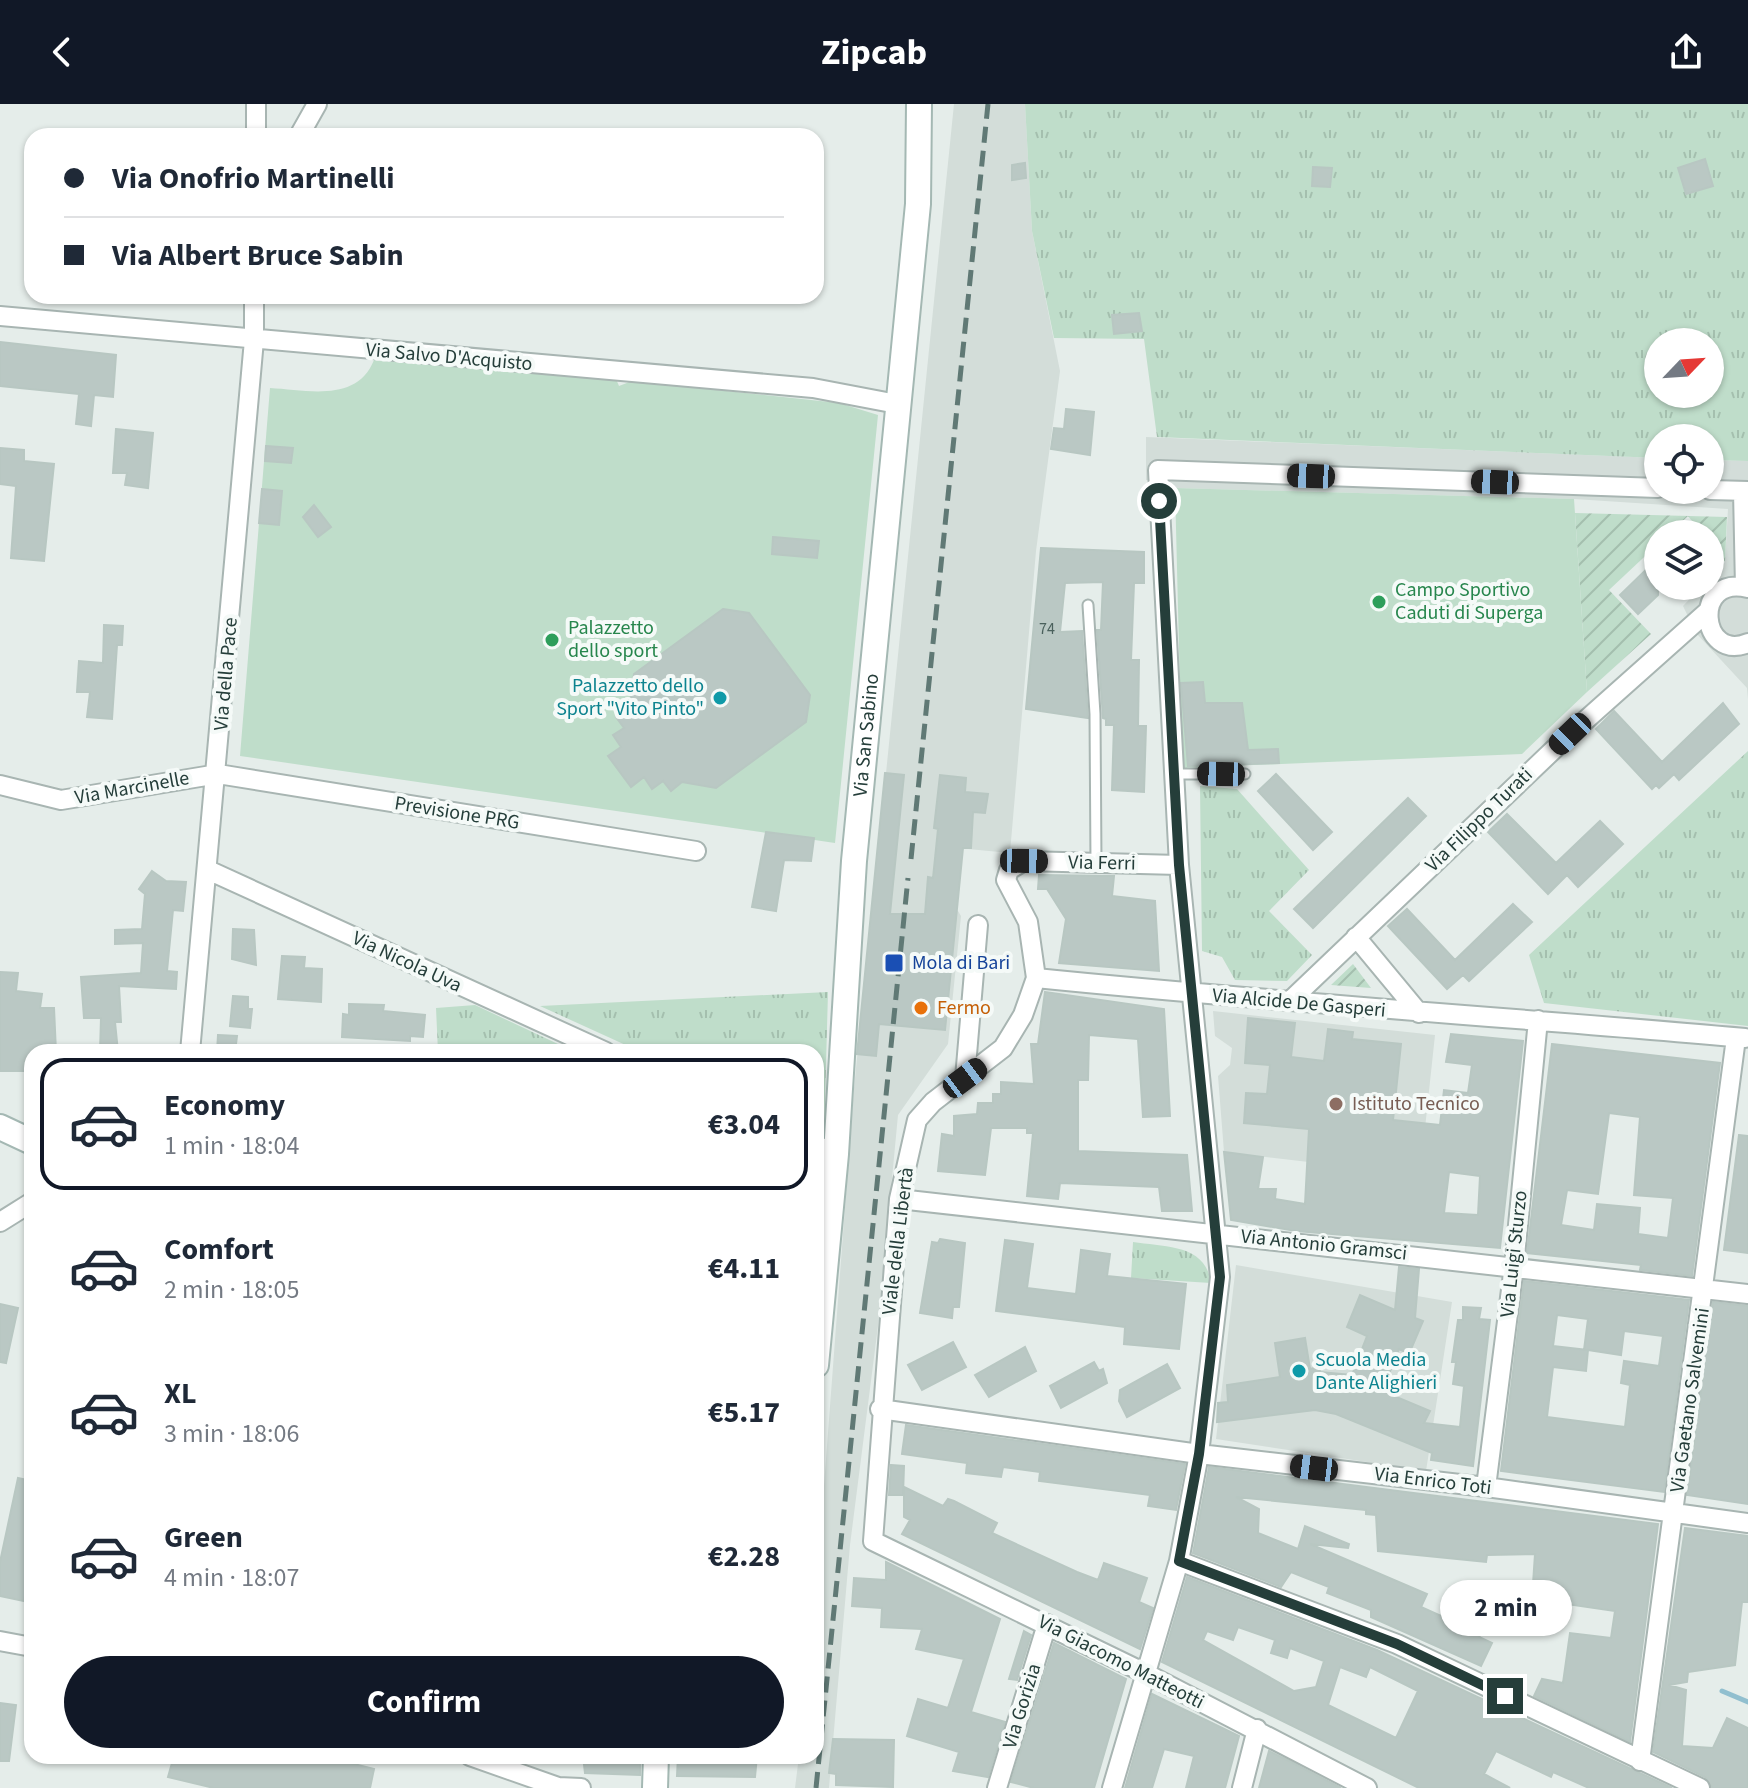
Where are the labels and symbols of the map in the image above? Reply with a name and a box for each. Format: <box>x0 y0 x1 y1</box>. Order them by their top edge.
north arrow <box>1644 328 1724 408</box>
street label: Via Salvo D'Acquisto <box>364 336 534 378</box>
car <box>1287 463 1335 489</box>
car <box>1471 469 1519 495</box>
route start <box>1141 483 1177 519</box>
place label: Campo Sportivo Caduti di Superga <box>1395 576 1543 627</box>
marker: Campo Sportivo Caduti di Superga <box>1370 593 1388 611</box>
place label: Palazzetto dello sport <box>568 614 658 665</box>
street label: Via della Pace <box>207 616 245 732</box>
house number: 74 <box>1039 618 1055 640</box>
marker: Palazzetto dello sport <box>543 631 561 649</box>
place label: Palazzetto dello Sport "Vito Pinto" <box>556 672 704 723</box>
street label: Via San Sabino <box>846 672 886 798</box>
marker: Palazzetto dello Sport "Vito Pinto" <box>711 689 729 707</box>
car <box>1544 709 1596 759</box>
street label: Via Filippo Turati <box>1419 761 1539 879</box>
car <box>1197 762 1245 786</box>
street label: Via Marcinelle <box>73 764 191 812</box>
street label: Previsione PRG <box>392 789 522 837</box>
street label: Via Ferri <box>1068 848 1136 878</box>
car <box>1000 849 1048 873</box>
street label: Via Nicola Uva <box>348 924 466 1000</box>
place label: Mola di Bari <box>912 949 1010 977</box>
marker: Mola di Bari <box>883 952 905 974</box>
street label: Via Alcide De Gasperi <box>1211 981 1387 1025</box>
place label: Fermo <box>937 994 991 1022</box>
marker: Fermo <box>912 999 930 1017</box>
car <box>939 1054 991 1102</box>
place label: Istituto Tecnico <box>1352 1090 1480 1118</box>
marker: Istituto Tecnico <box>1327 1095 1345 1113</box>
street label: Viale della Libertà <box>875 1166 921 1316</box>
street label: Via Luigi Sturzo <box>1493 1189 1535 1319</box>
street label: Via Antonio Gramsci <box>1239 1222 1409 1268</box>
street label: Via Gaetano Salvemini <box>1663 1306 1717 1494</box>
place label: Scuola Media Dante Alighieri <box>1315 1346 1437 1397</box>
marker: Scuola Media Dante Alighieri <box>1290 1362 1308 1380</box>
car <box>1289 1453 1339 1483</box>
street label: Via Enrico Toti <box>1373 1460 1493 1502</box>
callout: 2 min <box>1439 1580 1571 1636</box>
street label: Via Giacomo Matteotti <box>1033 1608 1209 1716</box>
street label: Via Gorizia <box>996 1660 1048 1752</box>
route end <box>1487 1678 1523 1714</box>

